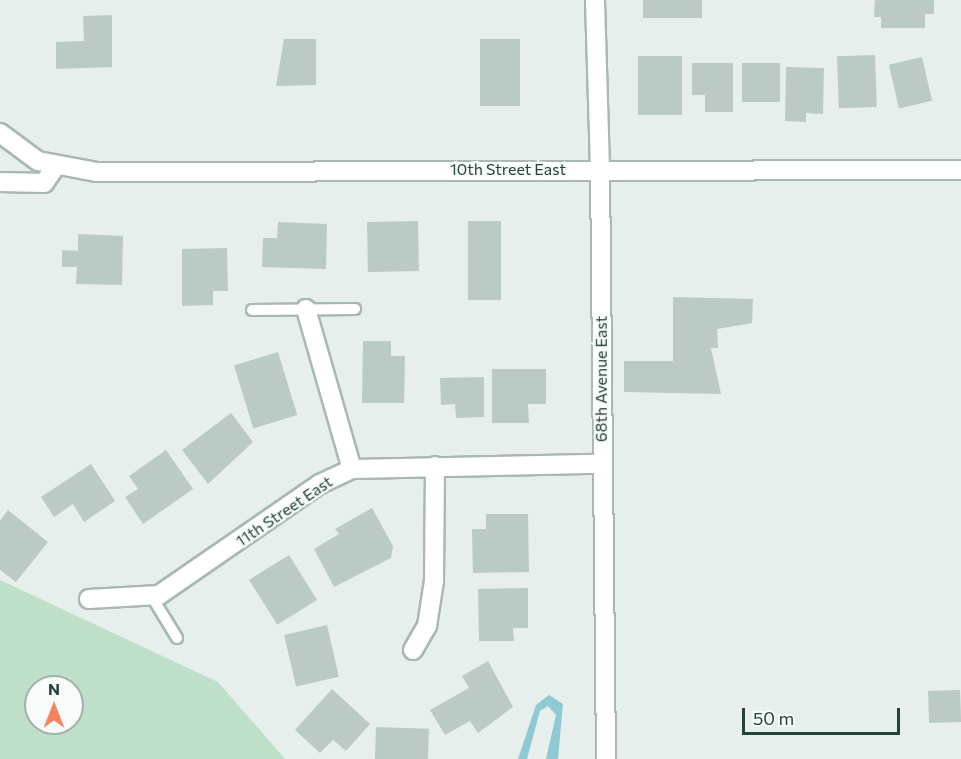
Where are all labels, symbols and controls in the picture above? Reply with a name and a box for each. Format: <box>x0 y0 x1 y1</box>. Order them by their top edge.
street label: 10th Street East <box>450 159 566 179</box>
street label: 68th Avenue East <box>591 316 611 442</box>
street label: 11th Street East <box>232 472 336 550</box>
north arrow <box>24 675 84 735</box>
text: N <box>48 679 60 698</box>
scale bar <box>745 696 902 734</box>
text: 50 m <box>753 707 794 729</box>

